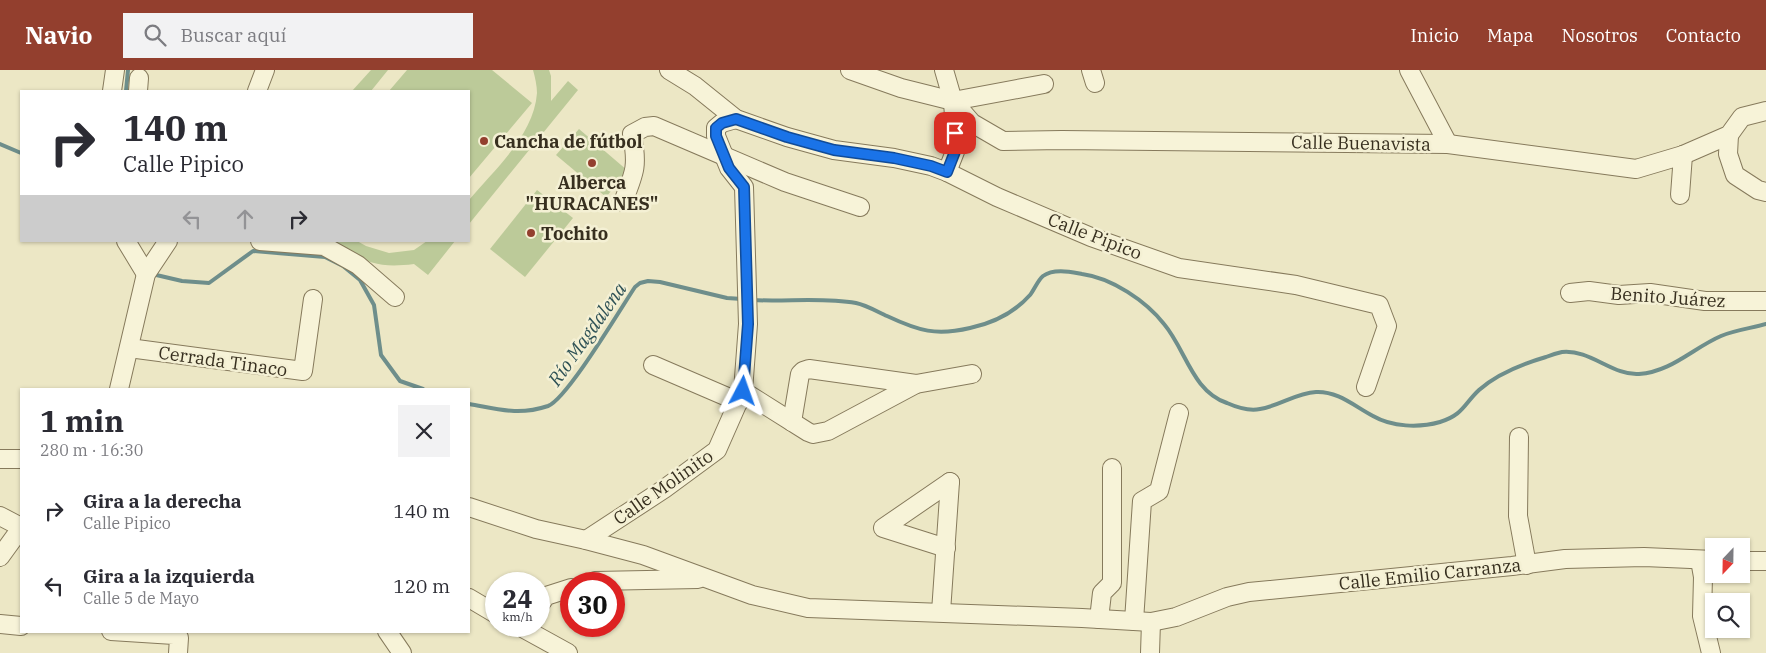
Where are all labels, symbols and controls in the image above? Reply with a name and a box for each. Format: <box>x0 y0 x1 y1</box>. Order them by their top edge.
search box <box>123 13 473 58</box>
text: Navio <box>25 19 93 51</box>
icon: search <box>141 21 169 49</box>
text: Buscar aquí <box>181 23 287 47</box>
text: Inicio <box>1411 24 1459 47</box>
text: Mapa <box>1487 24 1534 47</box>
text: Nosotros <box>1562 24 1638 47</box>
text: Contacto <box>1666 24 1741 47</box>
text: 140 m <box>123 105 228 151</box>
icon: right <box>40 110 105 175</box>
pin <box>934 112 976 154</box>
icon: arrive <box>941 119 969 147</box>
place label: Cancha de fútbol <box>494 130 643 153</box>
street label: Calle Buenavista <box>1291 130 1431 156</box>
marker: Cancha de fútbol <box>478 135 490 147</box>
text: Calle Pipico <box>123 149 244 178</box>
marker: Alberca "HURACANES" <box>586 157 598 169</box>
place label: Alberca "HURACANES" <box>526 171 658 215</box>
icon: left <box>178 205 206 233</box>
icon: ahead <box>231 205 259 233</box>
icon: right <box>284 205 312 233</box>
street label: Calle Pipico <box>1045 208 1145 264</box>
place label: Tochito <box>541 222 608 245</box>
marker: Tochito <box>525 227 537 239</box>
water label: Río Magdalena <box>542 277 632 391</box>
street label: Benito Juárez <box>1610 282 1726 312</box>
street label: Cerrada Tinaco <box>157 341 289 381</box>
position arrow <box>716 364 768 416</box>
text: 1 min <box>40 401 124 440</box>
button: close <box>398 405 450 457</box>
text: 280 m · 16:30 <box>40 440 143 460</box>
street label: Calle Molinito <box>609 444 717 530</box>
text: Gira a la derecha <box>83 489 242 513</box>
icon: right <box>40 497 68 525</box>
text: 140 m <box>393 499 450 523</box>
text: Calle Pipico <box>83 513 171 533</box>
north arrow <box>1705 538 1750 582</box>
map controls <box>1705 538 1750 638</box>
street label: Calle Emilio Carranza <box>1338 553 1523 595</box>
text: Gira a la izquierda <box>83 564 255 588</box>
icon: left <box>40 572 68 600</box>
speed limit sign: 30 <box>560 572 625 637</box>
text: 120 m <box>393 574 450 598</box>
text: 24 <box>502 582 533 615</box>
text: Calle 5 de Mayo <box>83 588 199 608</box>
button: search <box>1705 593 1750 638</box>
text: km/h <box>502 609 533 624</box>

